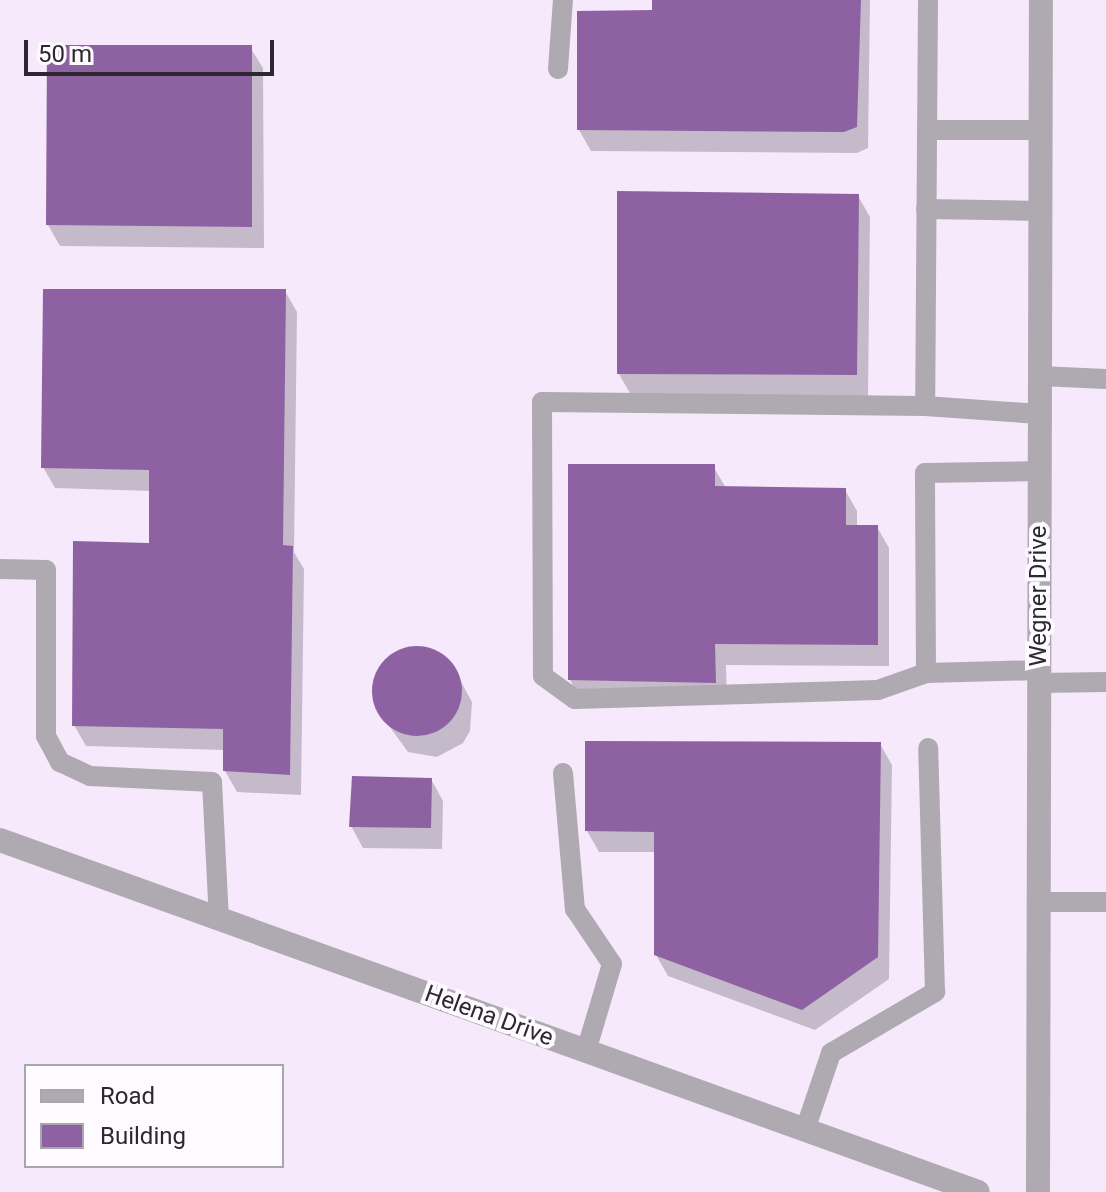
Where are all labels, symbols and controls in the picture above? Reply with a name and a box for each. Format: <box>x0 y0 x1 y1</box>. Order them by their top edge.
scale bar <box>28 24 278 74</box>
text: 50 m <box>38 40 92 68</box>
street label: Wegner Drive <box>1025 525 1053 667</box>
street label: Helena Drive <box>421 979 557 1053</box>
legend <box>24 1064 284 1168</box>
text: Road <box>100 1082 155 1110</box>
text: Building <box>100 1122 186 1150</box>

